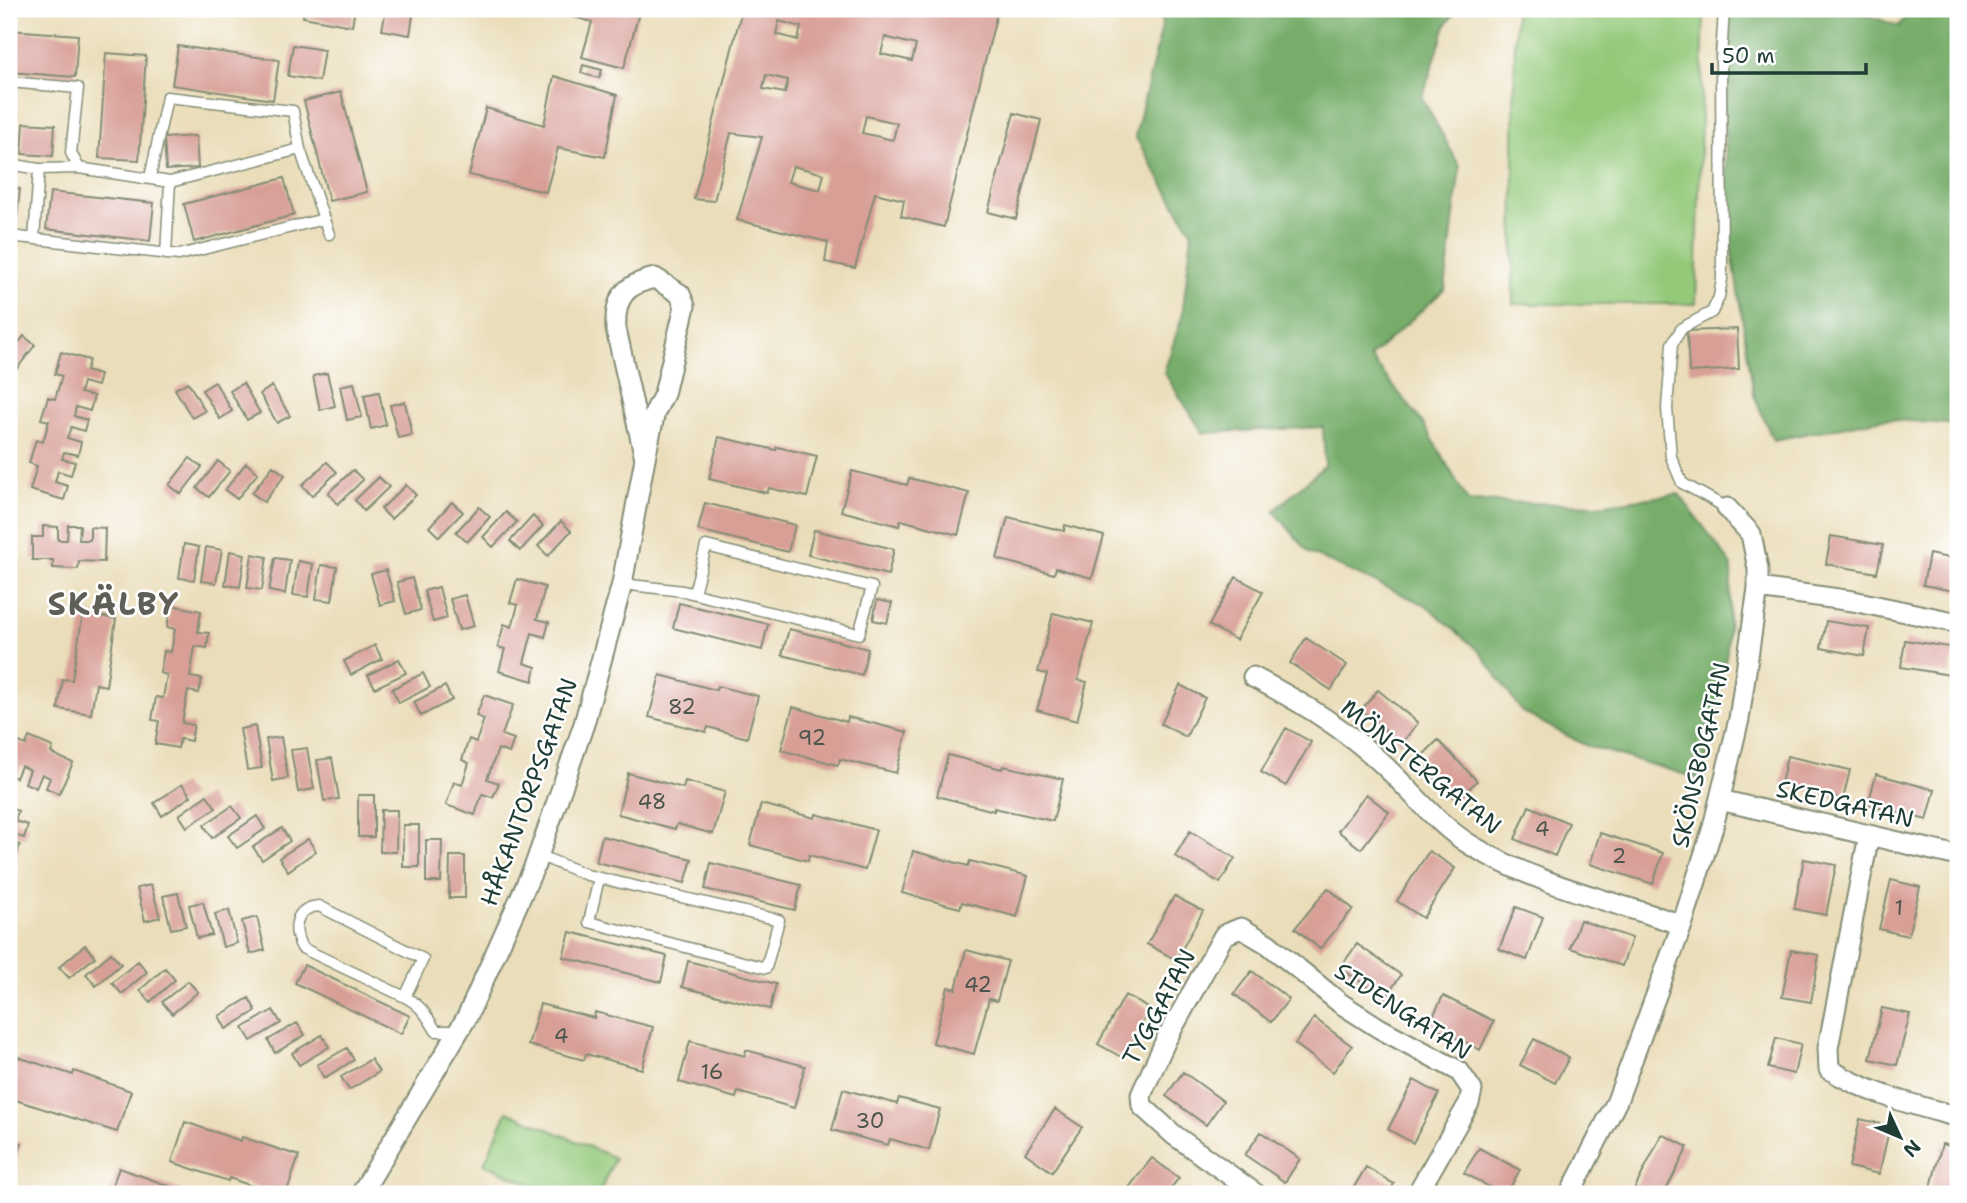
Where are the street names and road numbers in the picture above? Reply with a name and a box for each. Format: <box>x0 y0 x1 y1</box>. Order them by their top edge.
street label: SKÖNSBOGATAN <box>1664 659 1738 851</box>
street label: HÅKANTORPSGATAN <box>473 674 585 910</box>
street label: MÖNSTERGATAN <box>1334 692 1508 842</box>
street label: SKEDGATAN <box>1773 773 1917 835</box>
street label: TYGGATAN <box>1115 943 1203 1071</box>
street label: SIDENGATAN <box>1328 955 1478 1067</box>

